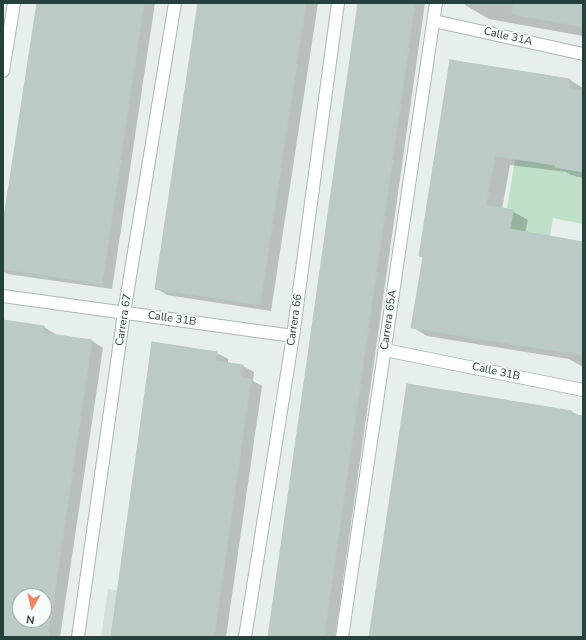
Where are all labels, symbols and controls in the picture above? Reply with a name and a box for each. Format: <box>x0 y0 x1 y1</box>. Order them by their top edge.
street label: Calle 31A <box>482 25 534 49</box>
street label: Carrera 65A <box>378 289 400 351</box>
street label: Carrera 67 <box>113 293 135 347</box>
street label: Carrera 66 <box>285 293 305 347</box>
street label: Calle 31B <box>147 309 197 329</box>
street label: Calle 31B <box>471 360 521 384</box>
north arrow <box>12 588 52 628</box>
text: N <box>25 611 36 627</box>

